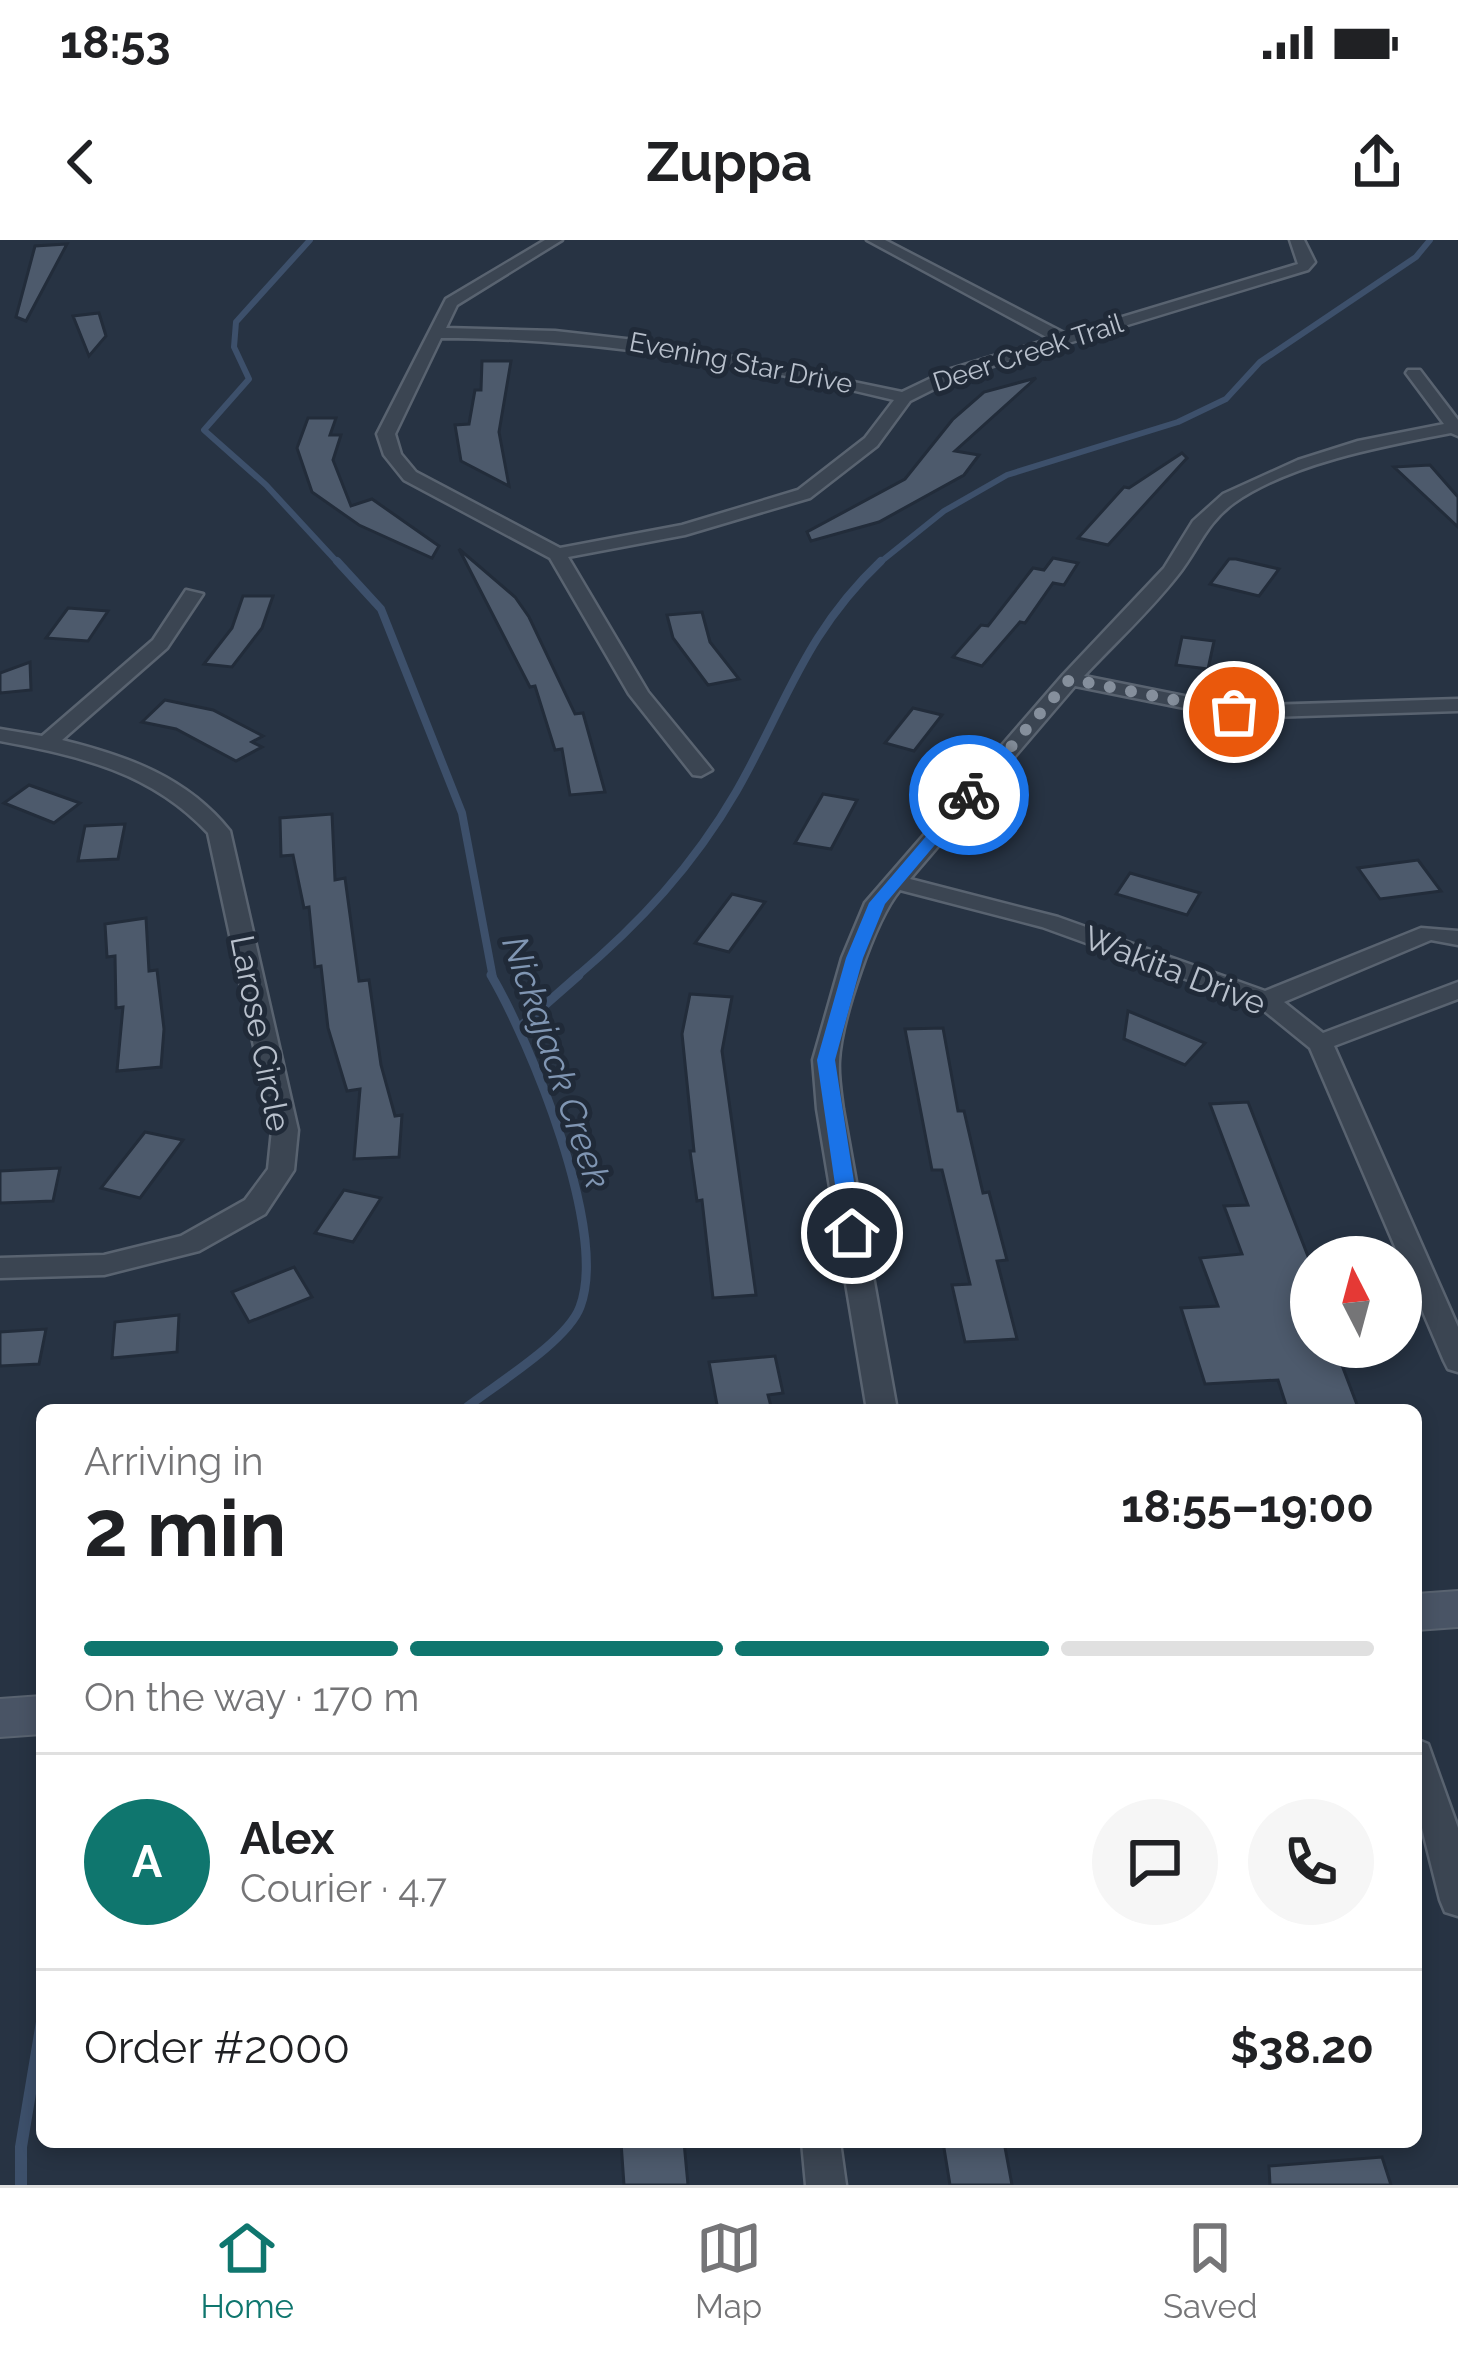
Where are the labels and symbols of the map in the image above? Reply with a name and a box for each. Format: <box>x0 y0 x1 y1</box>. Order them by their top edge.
street label: Deer Creek Trail <box>929 307 1127 398</box>
street label: Evening Star Drive <box>627 326 855 399</box>
pin <box>1183 661 1285 763</box>
courier <box>909 735 1029 855</box>
street label: Wakita Drive <box>1078 918 1271 1023</box>
water label: Nickajack Creek <box>494 930 620 1194</box>
street label: Larose Circle <box>222 932 299 1134</box>
pin <box>801 1182 903 1284</box>
north arrow <box>1290 1236 1422 1368</box>

